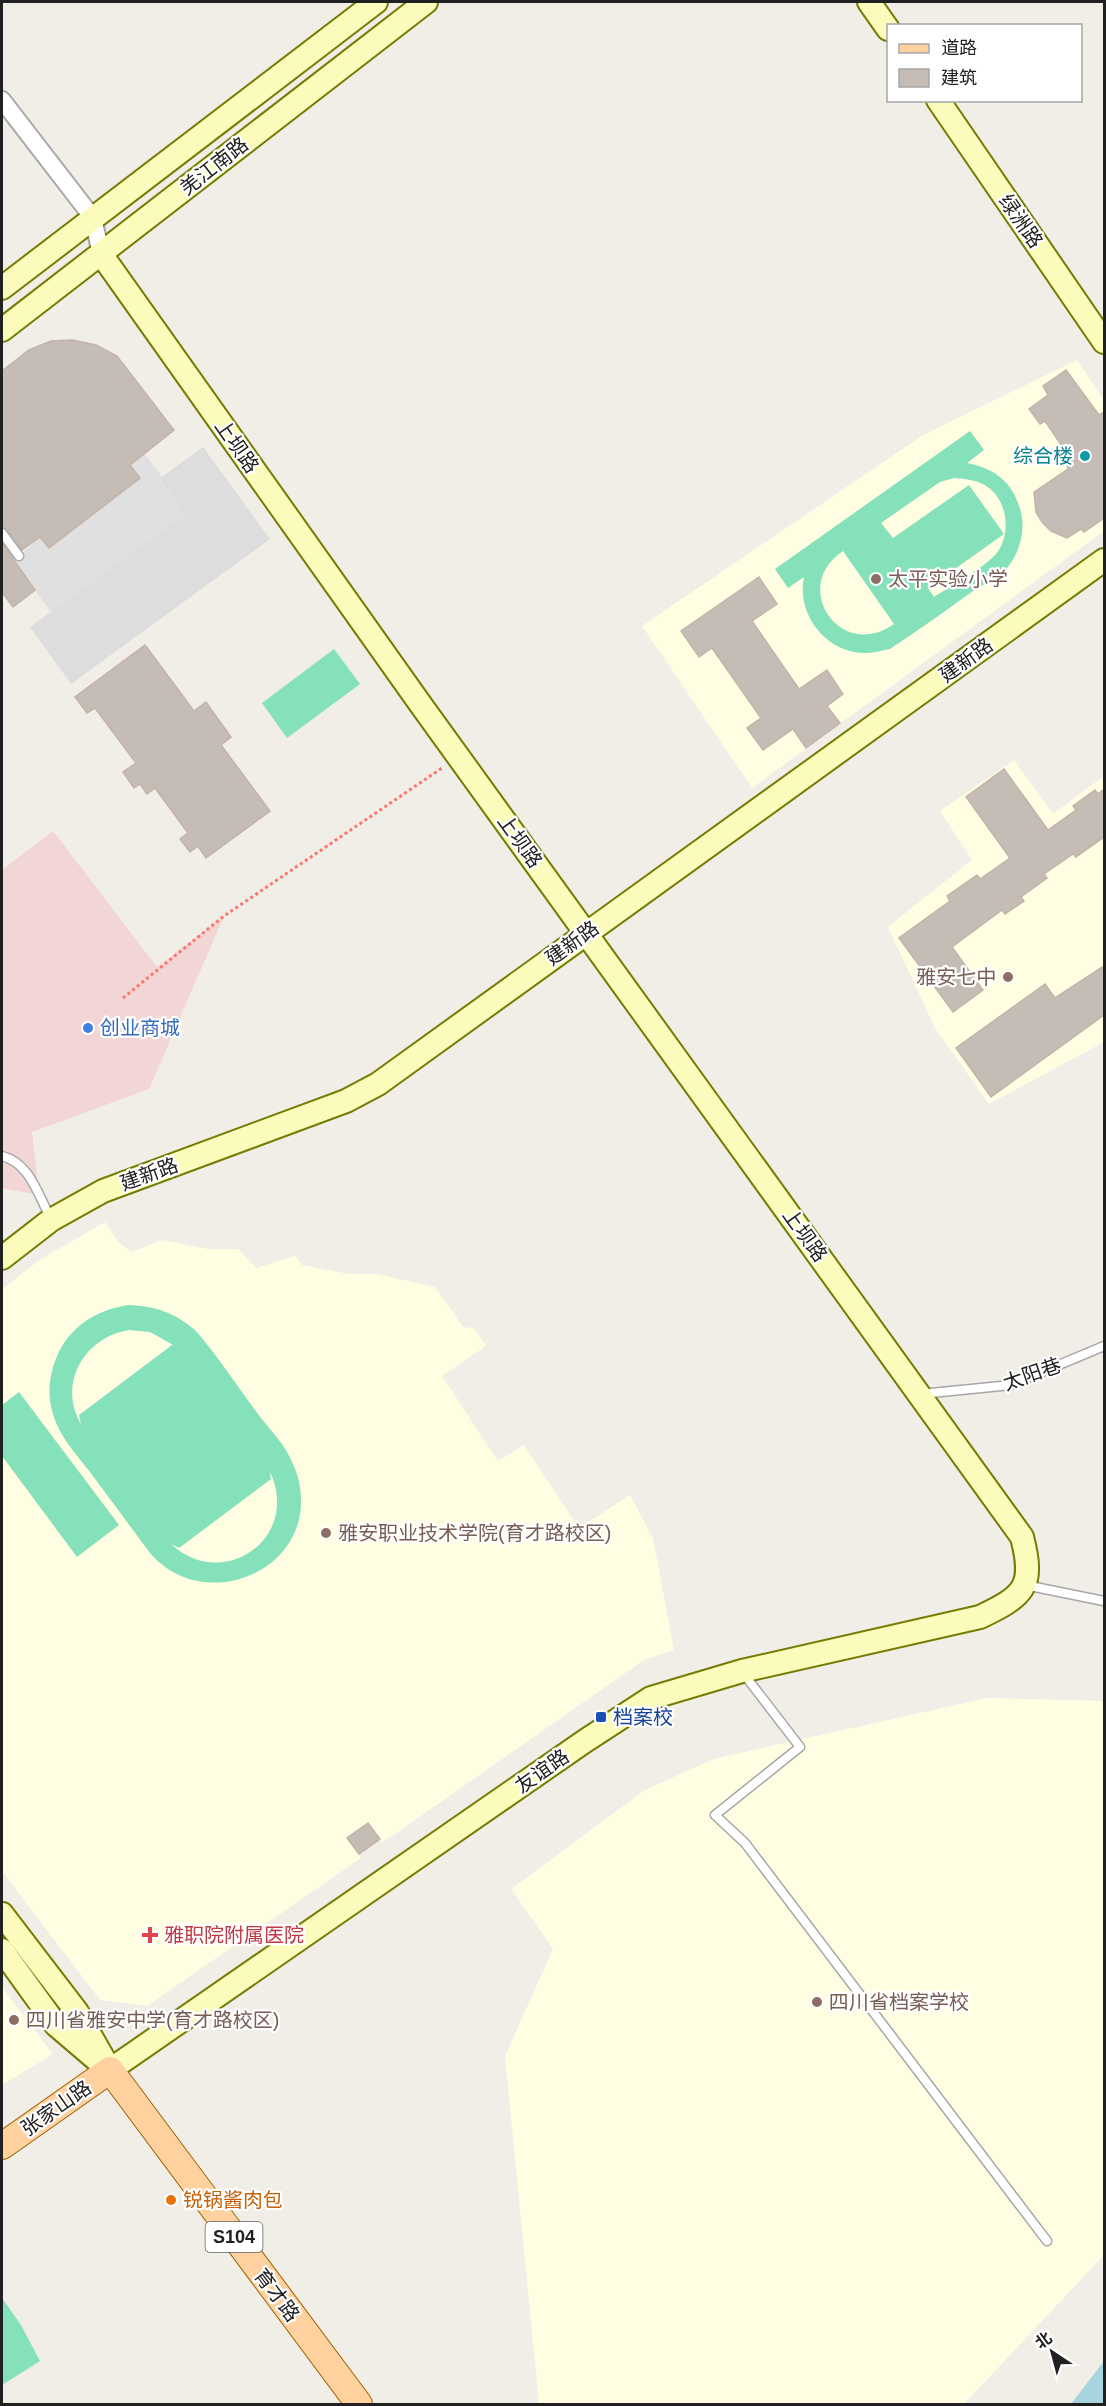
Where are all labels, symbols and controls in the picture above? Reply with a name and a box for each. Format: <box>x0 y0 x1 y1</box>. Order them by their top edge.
legend <box>887 24 1082 102</box>
text: 道路 <box>941 38 977 58</box>
text: 建筑 <box>941 68 977 88</box>
street label: 羌江南路 <box>176 133 252 199</box>
street label: 绿洲路 <box>995 190 1047 252</box>
street label: 上坝路 <box>211 415 263 477</box>
place label: 综合楼 <box>1013 445 1073 467</box>
marker: 综合楼 <box>1078 449 1092 463</box>
place label: 太平实验小学 <box>888 568 1008 590</box>
marker: 太平实验小学 <box>869 572 883 586</box>
street label: 建新路 <box>935 633 997 687</box>
street label: 上坝路 <box>493 810 547 872</box>
street label: 建新路 <box>541 916 603 970</box>
place label: 雅安七中 <box>916 966 996 988</box>
marker: 雅安七中 <box>1001 970 1015 984</box>
place label: 创业商城 <box>100 1017 180 1039</box>
marker: 创业商城 <box>81 1021 95 1035</box>
street label: 建新路 <box>117 1153 181 1195</box>
street label: 上坝路 <box>778 1204 832 1266</box>
street label: 太阳巷 <box>1000 1354 1064 1394</box>
place label: 雅安职业技术学院(育才路校区) <box>338 1522 611 1544</box>
marker: 雅安职业技术学院(育才路校区) <box>319 1526 333 1540</box>
place label: 档案校 <box>613 1706 673 1728</box>
marker: 档案校 <box>594 1710 608 1724</box>
street label: 友谊路 <box>511 1745 573 1797</box>
place label: 雅职院附属医院 <box>164 1924 304 1946</box>
marker: 雅职院附属医院 <box>141 1926 159 1944</box>
place label: 四川省档案学校 <box>829 1991 969 2013</box>
marker: 四川省档案学校 <box>810 1995 824 2009</box>
place label: 四川省雅安中学(育才路校区) <box>26 2009 279 2031</box>
marker: 四川省雅安中学(育才路校区) <box>7 2013 21 2027</box>
street label: 张家山路 <box>17 2076 95 2140</box>
place label: 锐锅酱肉包 <box>183 2189 283 2211</box>
marker: 锐锅酱肉包 <box>164 2193 178 2207</box>
road number: S104 <box>206 2222 262 2252</box>
street label: 育才路 <box>250 2264 304 2326</box>
north arrow <box>1022 2322 1082 2382</box>
text: 北 <box>1032 2329 1055 2352</box>

